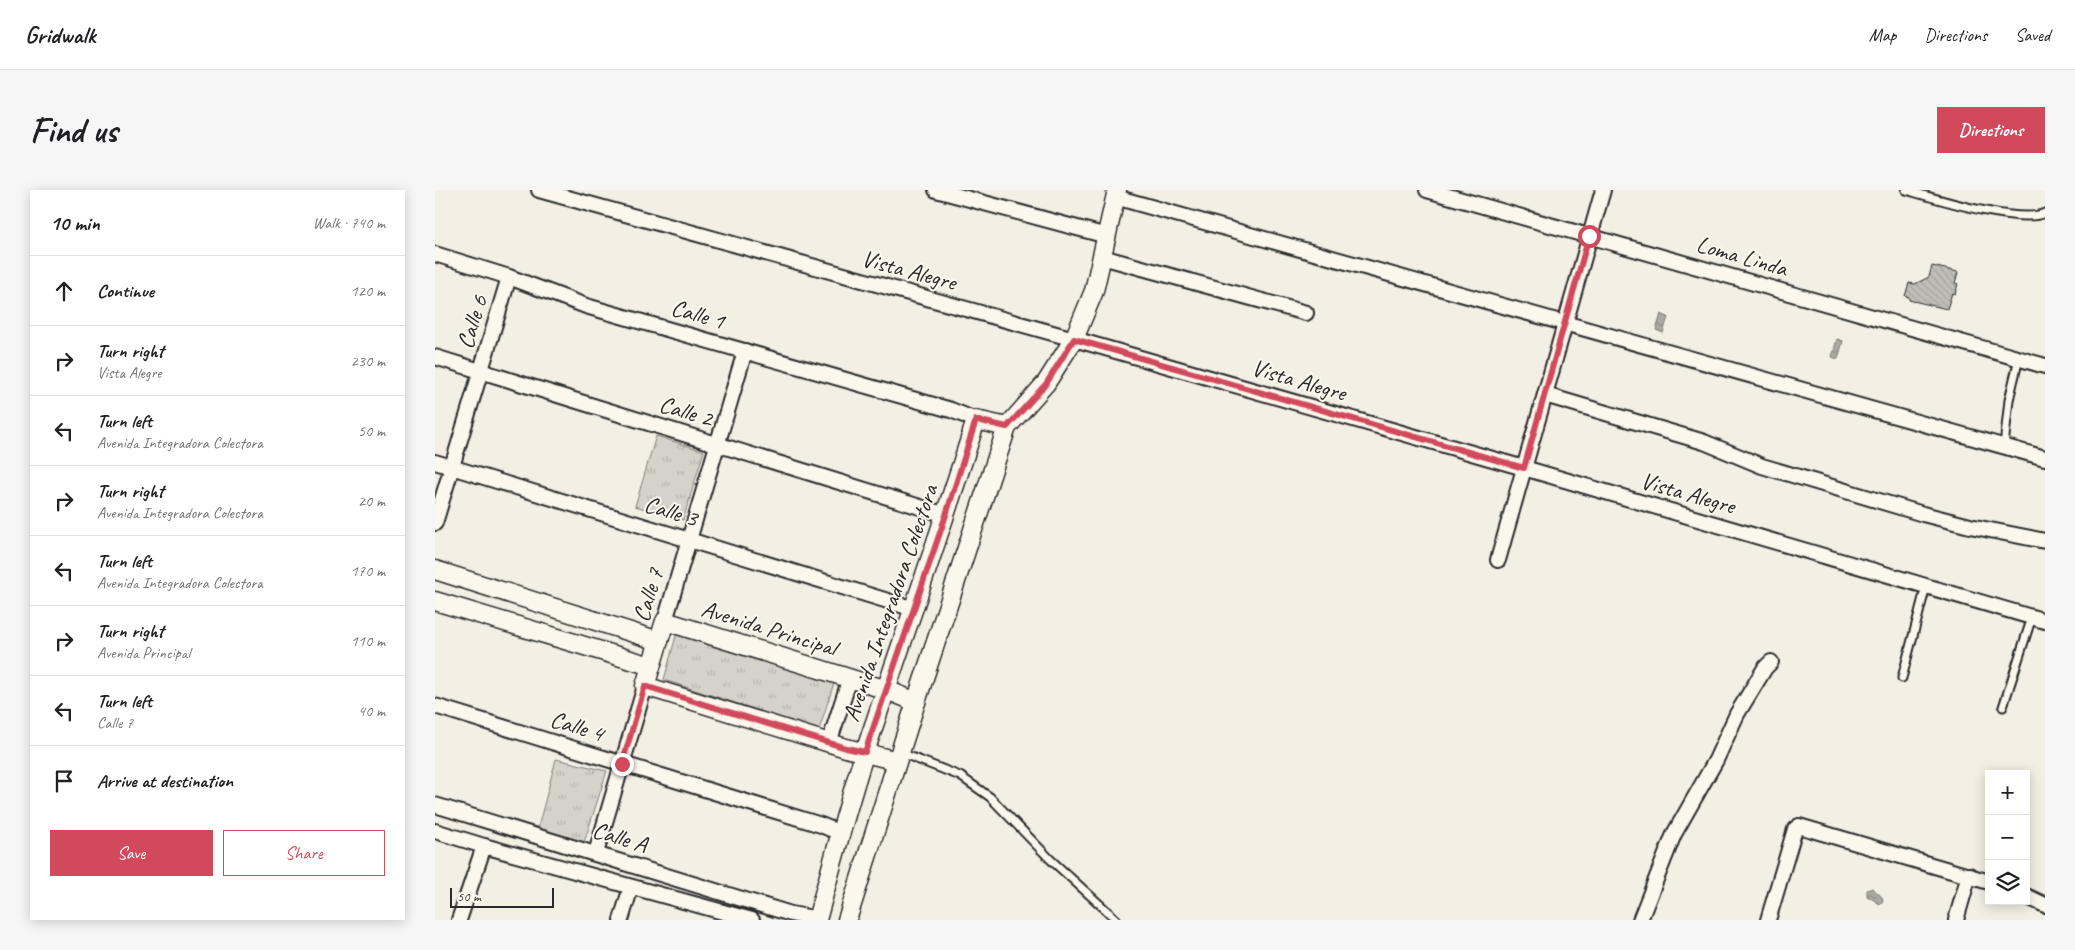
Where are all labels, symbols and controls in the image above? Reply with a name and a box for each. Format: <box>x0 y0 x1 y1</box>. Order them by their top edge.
text: Gridwalk <box>25 20 95 50</box>
text: Map <box>1869 24 1896 46</box>
text: Directions <box>1924 24 1987 46</box>
text: Saved <box>2015 24 2050 46</box>
button: Directions <box>1937 107 2045 153</box>
text: Find us <box>30 108 117 153</box>
text: 10 min <box>50 210 100 236</box>
text: Walk · 740 m <box>313 213 385 233</box>
route start <box>1578 225 1601 248</box>
street label: Loma Linda <box>1693 229 1792 284</box>
street label: Vista Alegre <box>858 243 962 298</box>
icon: ahead <box>50 277 78 305</box>
text: Continue <box>97 279 154 303</box>
text: 120 m <box>351 281 385 301</box>
street label: Calle 6 <box>450 290 495 352</box>
street label: Calle 1 <box>668 292 729 336</box>
text: Turn right <box>97 339 164 363</box>
icon: right <box>50 347 78 375</box>
text: 230 m <box>351 351 385 371</box>
street label: Vista Alegre <box>1248 352 1352 408</box>
text: Vista Alegre <box>97 363 161 383</box>
street label: Calle 2 <box>656 389 718 434</box>
text: Turn left <box>97 409 152 433</box>
icon: left <box>50 417 78 445</box>
text: 50 m <box>358 421 385 441</box>
text: Avenida Integradora Colectora <box>97 433 263 453</box>
street label: Vista Alegre <box>1637 465 1741 521</box>
text: Turn right <box>97 479 164 503</box>
street label: Avenida Integradora Colectora <box>835 479 945 725</box>
icon: right <box>50 487 78 515</box>
street label: Calle 3 <box>641 489 703 534</box>
text: 20 m <box>358 491 385 511</box>
text: Avenida Integradora Colectora <box>97 503 263 523</box>
text: Turn left <box>97 549 152 573</box>
icon: left <box>50 557 78 585</box>
text: 170 m <box>351 561 385 581</box>
street label: Calle 7 <box>626 563 671 625</box>
text: Avenida Integradora Colectora <box>97 573 263 593</box>
street label: Avenida Principal <box>698 593 844 664</box>
text: Turn right <box>97 619 164 643</box>
icon: right <box>50 627 78 655</box>
text: 110 m <box>351 631 385 651</box>
text: Avenida Principal <box>97 643 190 663</box>
text: Turn left <box>97 689 152 713</box>
icon: left <box>50 697 78 725</box>
text: 40 m <box>358 701 385 721</box>
street label: Calle 4 <box>547 704 609 749</box>
text: Calle 7 <box>97 713 133 733</box>
route end <box>611 753 634 776</box>
icon: arrive <box>50 767 78 795</box>
text: Arrive at destination <box>97 769 233 793</box>
map controls <box>1985 770 2030 905</box>
button: + <box>1985 770 2030 815</box>
street label: Calle A <box>589 815 652 860</box>
button: − <box>1985 815 2030 860</box>
button: Save <box>50 830 213 876</box>
button: Share <box>223 830 385 876</box>
button: layers <box>1985 860 2030 905</box>
scale bar <box>450 885 554 908</box>
text: 50 m <box>457 888 481 905</box>

